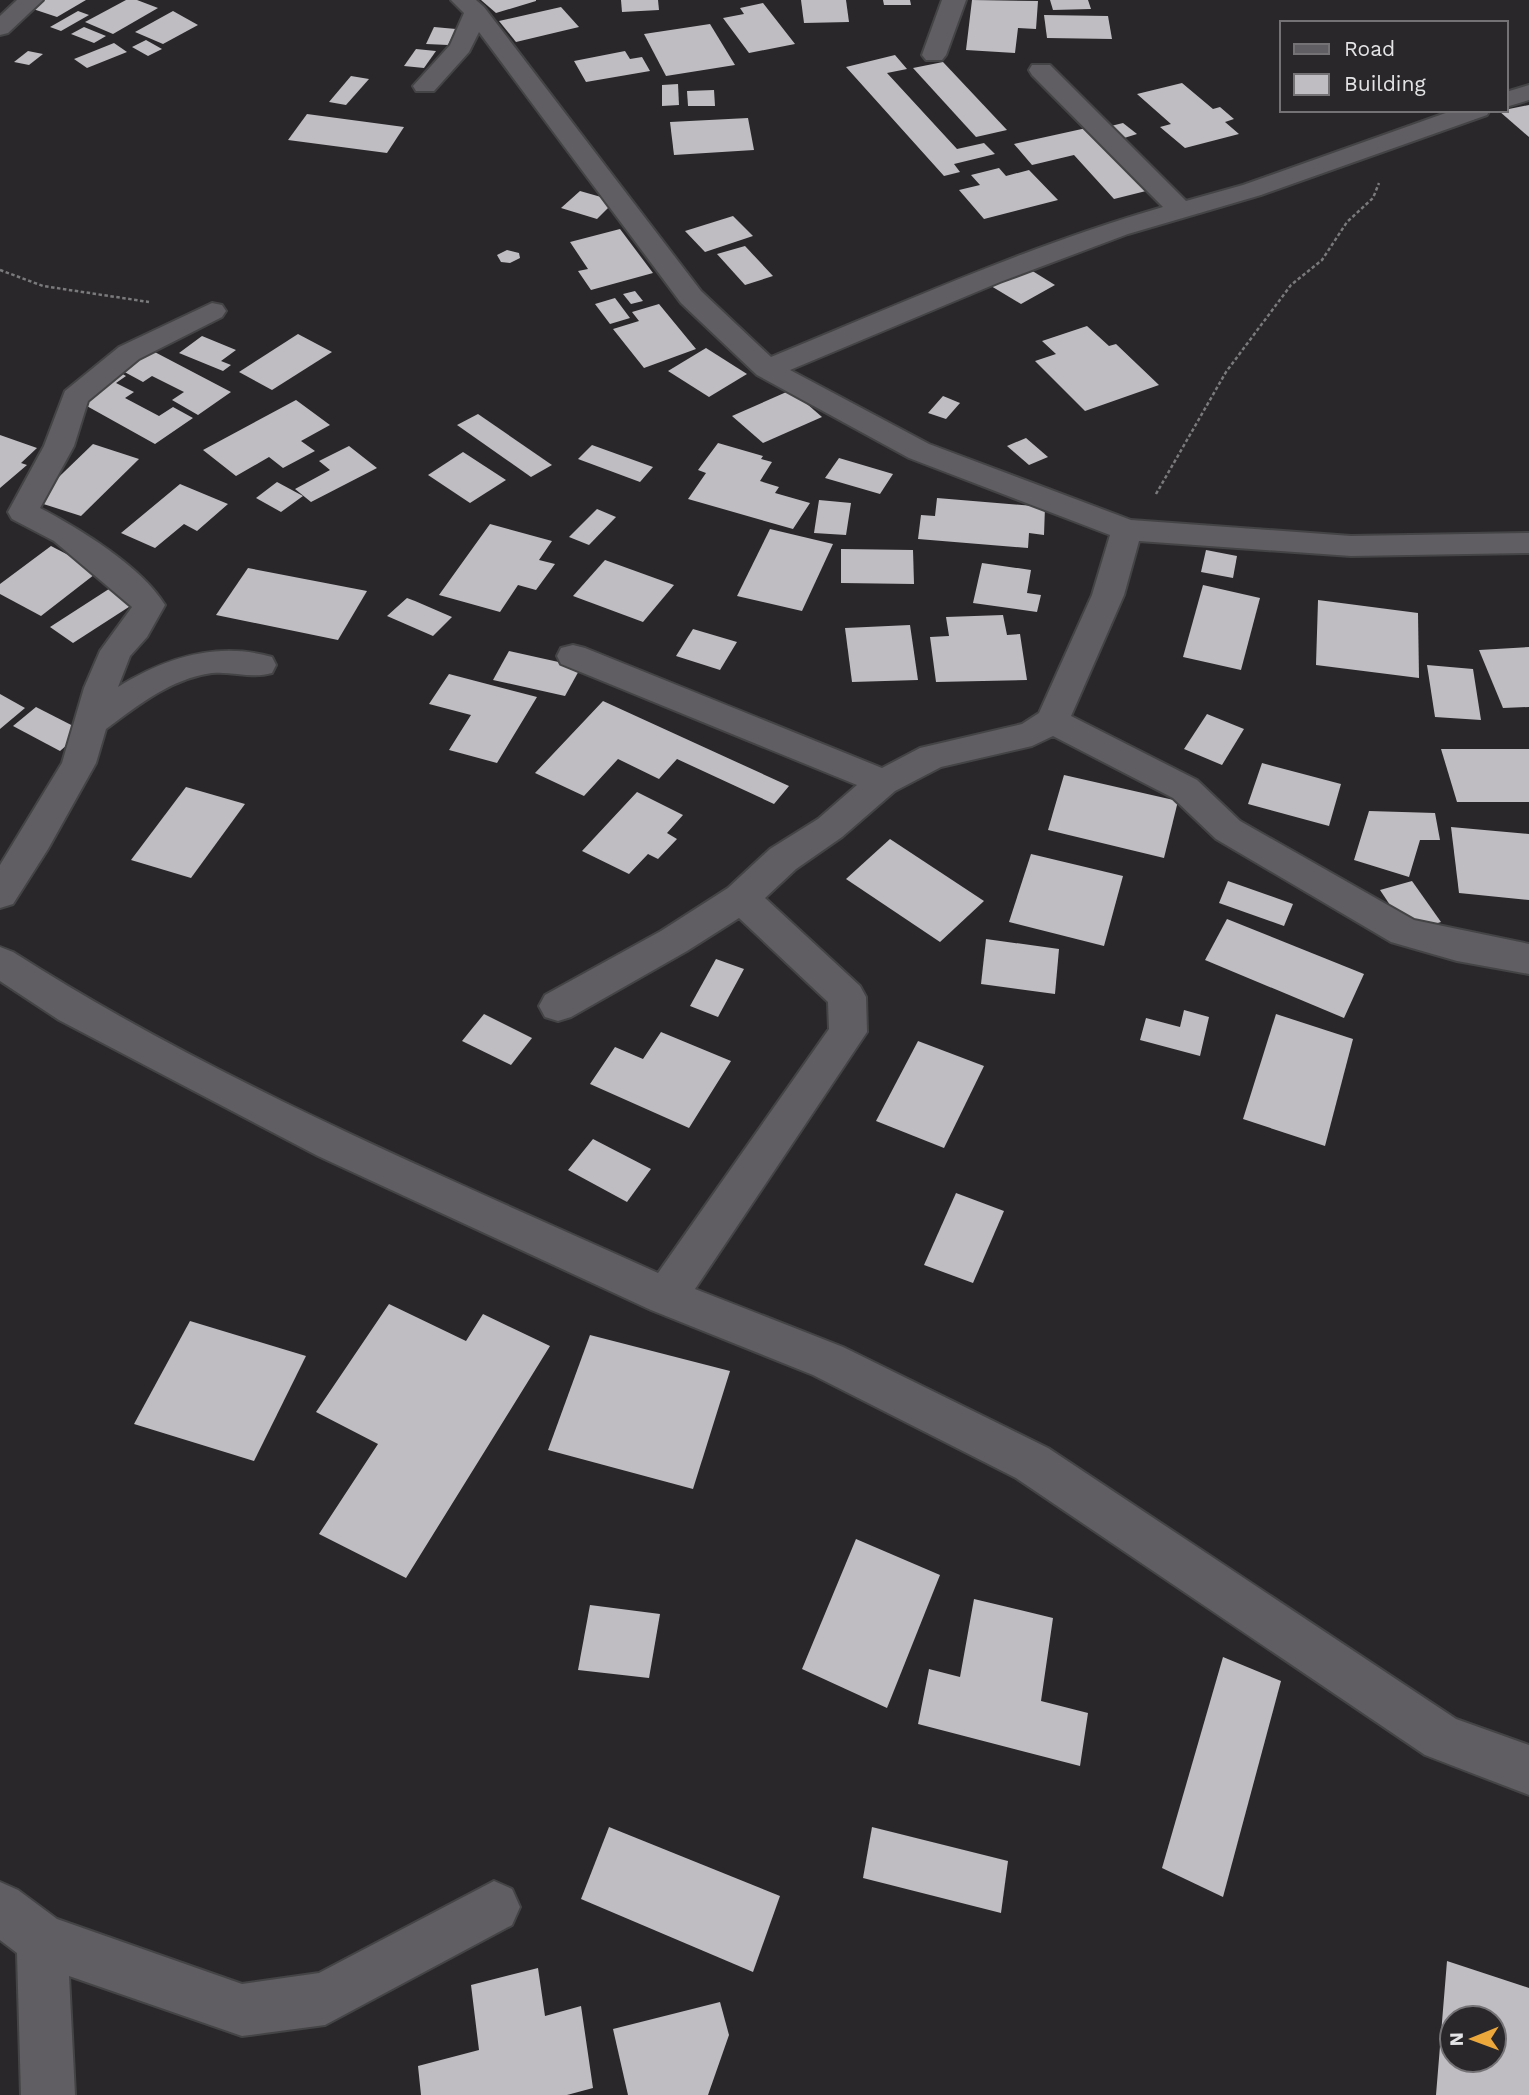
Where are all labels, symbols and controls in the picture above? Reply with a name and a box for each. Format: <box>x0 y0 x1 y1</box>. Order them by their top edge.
legend <box>1280 21 1508 112</box>
text: Road <box>1344 36 1395 61</box>
text: Building <box>1344 71 1426 96</box>
north arrow <box>1438 2004 1508 2074</box>
text: N <box>1445 2032 1468 2047</box>

